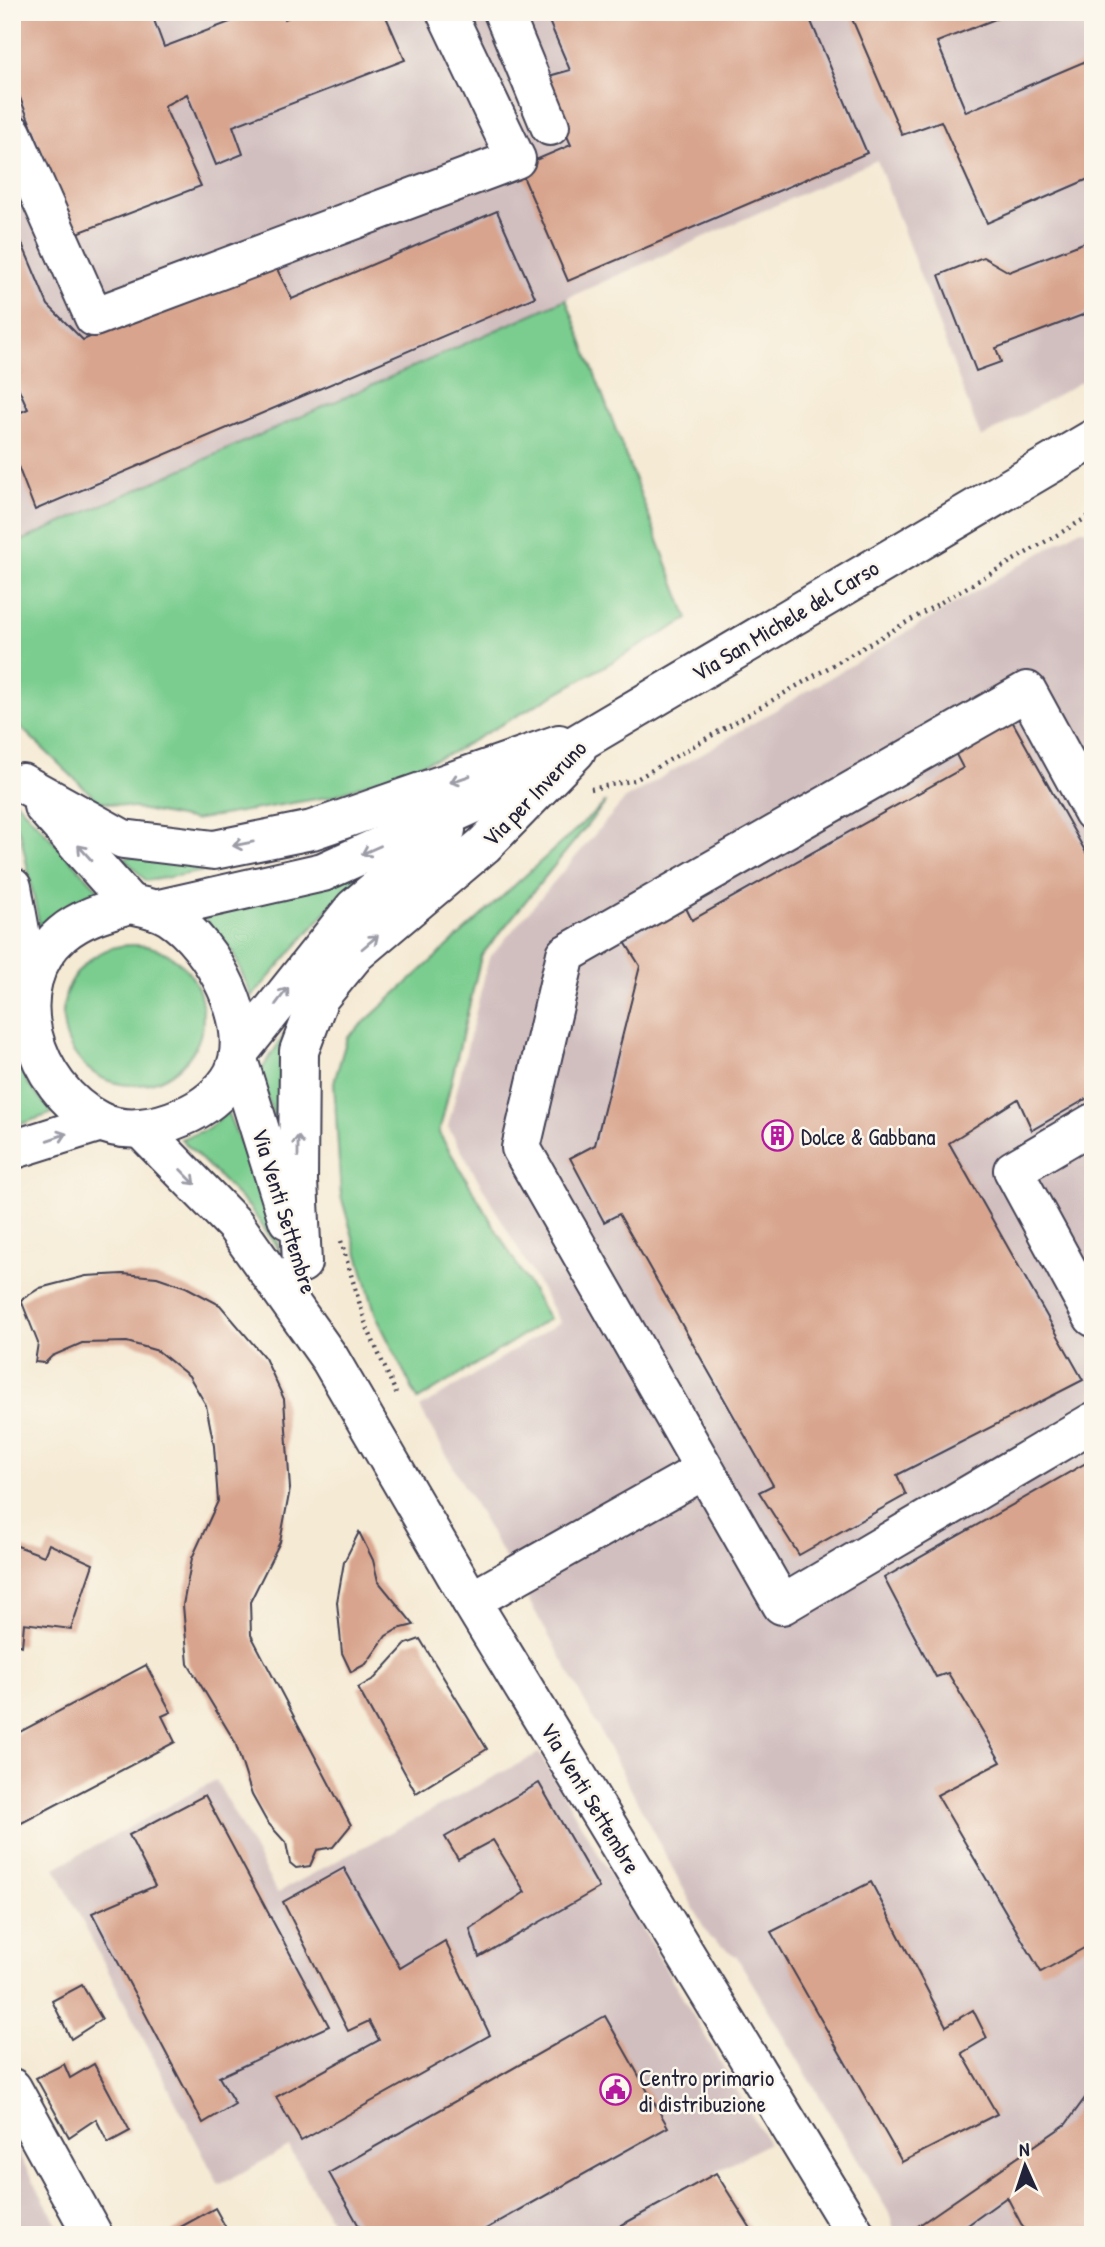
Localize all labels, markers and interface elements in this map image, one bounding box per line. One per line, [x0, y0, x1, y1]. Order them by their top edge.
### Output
street label: Via San Michele del Carso [686, 552, 884, 688]
street label: Via per Inveruno [475, 733, 593, 853]
one-way arrow [450, 773, 472, 786]
one-way arrow [232, 838, 255, 852]
one-way arrow [361, 844, 382, 857]
one-way arrow [76, 845, 93, 862]
one-way arrow [361, 934, 379, 950]
one-way arrow [274, 987, 289, 1005]
building icon: Dolce & Gabbana [761, 1119, 795, 1153]
place label: Dolce & Gabbana [801, 1121, 936, 1152]
street label: Via Venti Settembre [245, 1125, 325, 1297]
one-way arrow [45, 1130, 67, 1142]
one-way arrow [291, 1135, 305, 1158]
one-way arrow [179, 1168, 196, 1185]
street label: Via Venti Settembre [534, 1717, 648, 1879]
place label: Centro primario di distribuzione [639, 2062, 774, 2119]
public building icon: Centro primario di distribuzione [599, 2073, 633, 2107]
north arrow [990, 2132, 1060, 2202]
text: N [1018, 2136, 1030, 2162]

